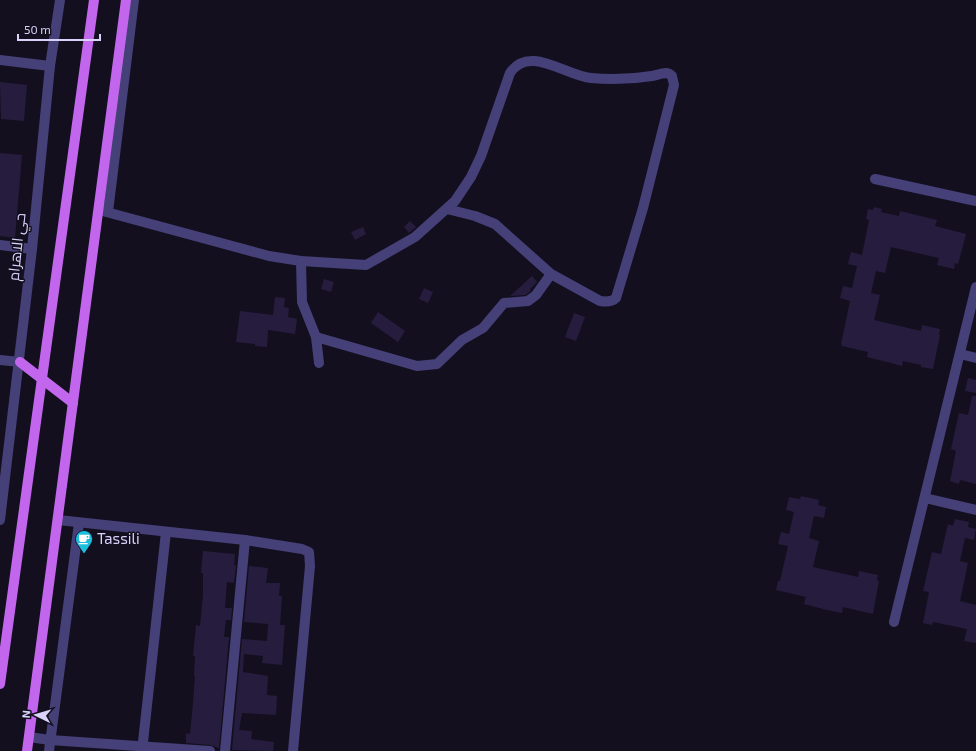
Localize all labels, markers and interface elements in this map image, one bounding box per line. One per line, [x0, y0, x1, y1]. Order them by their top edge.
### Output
scale bar [18, 16, 100, 42]
text: 50 m [24, 22, 51, 36]
street label: حي الاهرام [3, 212, 33, 282]
cafe icon: Tassili [74, 529, 94, 554]
place label: Tassili [97, 529, 140, 547]
north arrow [16, 695, 56, 735]
text: N [19, 710, 32, 719]

